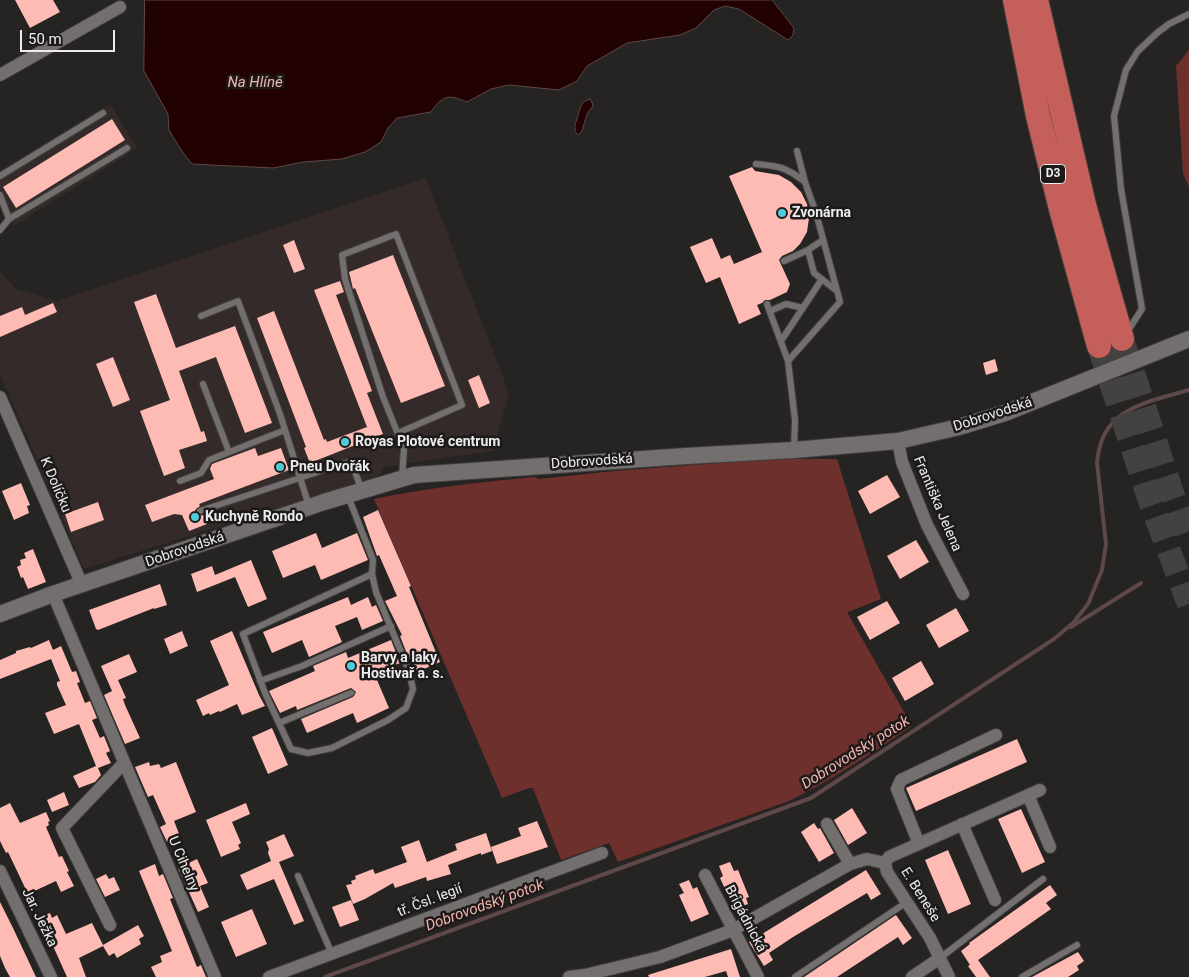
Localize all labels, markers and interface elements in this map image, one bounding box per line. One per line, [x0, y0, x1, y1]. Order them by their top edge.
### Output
scale bar [22, 20, 118, 52]
text: 50 m [28, 30, 62, 48]
water label: Na Hlíně [227, 74, 283, 92]
road number: D3 [1040, 164, 1066, 183]
place label: Zvonárna [792, 205, 851, 221]
marker: Zvonárna [776, 207, 788, 219]
street label: Dobrovodská [951, 394, 1035, 436]
place label: Royas Plotové centrum [355, 434, 500, 450]
marker: Royas Plotové centrum [339, 436, 351, 448]
street label: Dobrovodská [551, 451, 633, 473]
street label: Františka Jelena [909, 454, 965, 554]
street label: K Dolíčku [36, 455, 74, 515]
place label: Pneu Dvořák [290, 459, 370, 475]
marker: Pneu Dvořák [274, 461, 286, 473]
place label: Kuchyně Rondo [205, 509, 303, 525]
marker: Kuchyně Rondo [189, 511, 201, 523]
street label: Dobrovodská [143, 529, 227, 571]
place label: Barvy a laky Hostivař a. s. [361, 650, 444, 682]
marker: Barvy a laky Hostivař a. s. [345, 660, 357, 672]
water label: Dobrovodský potok [798, 712, 914, 794]
street label: U Cihelny [164, 834, 202, 894]
street label: E. Beneše [897, 865, 943, 925]
water label: Dobrovodský potok [423, 876, 547, 936]
street label: tř. Čsl. legií [395, 881, 465, 921]
street label: Brigádnická [720, 883, 770, 955]
street label: Jar. Ježka [18, 886, 60, 950]

